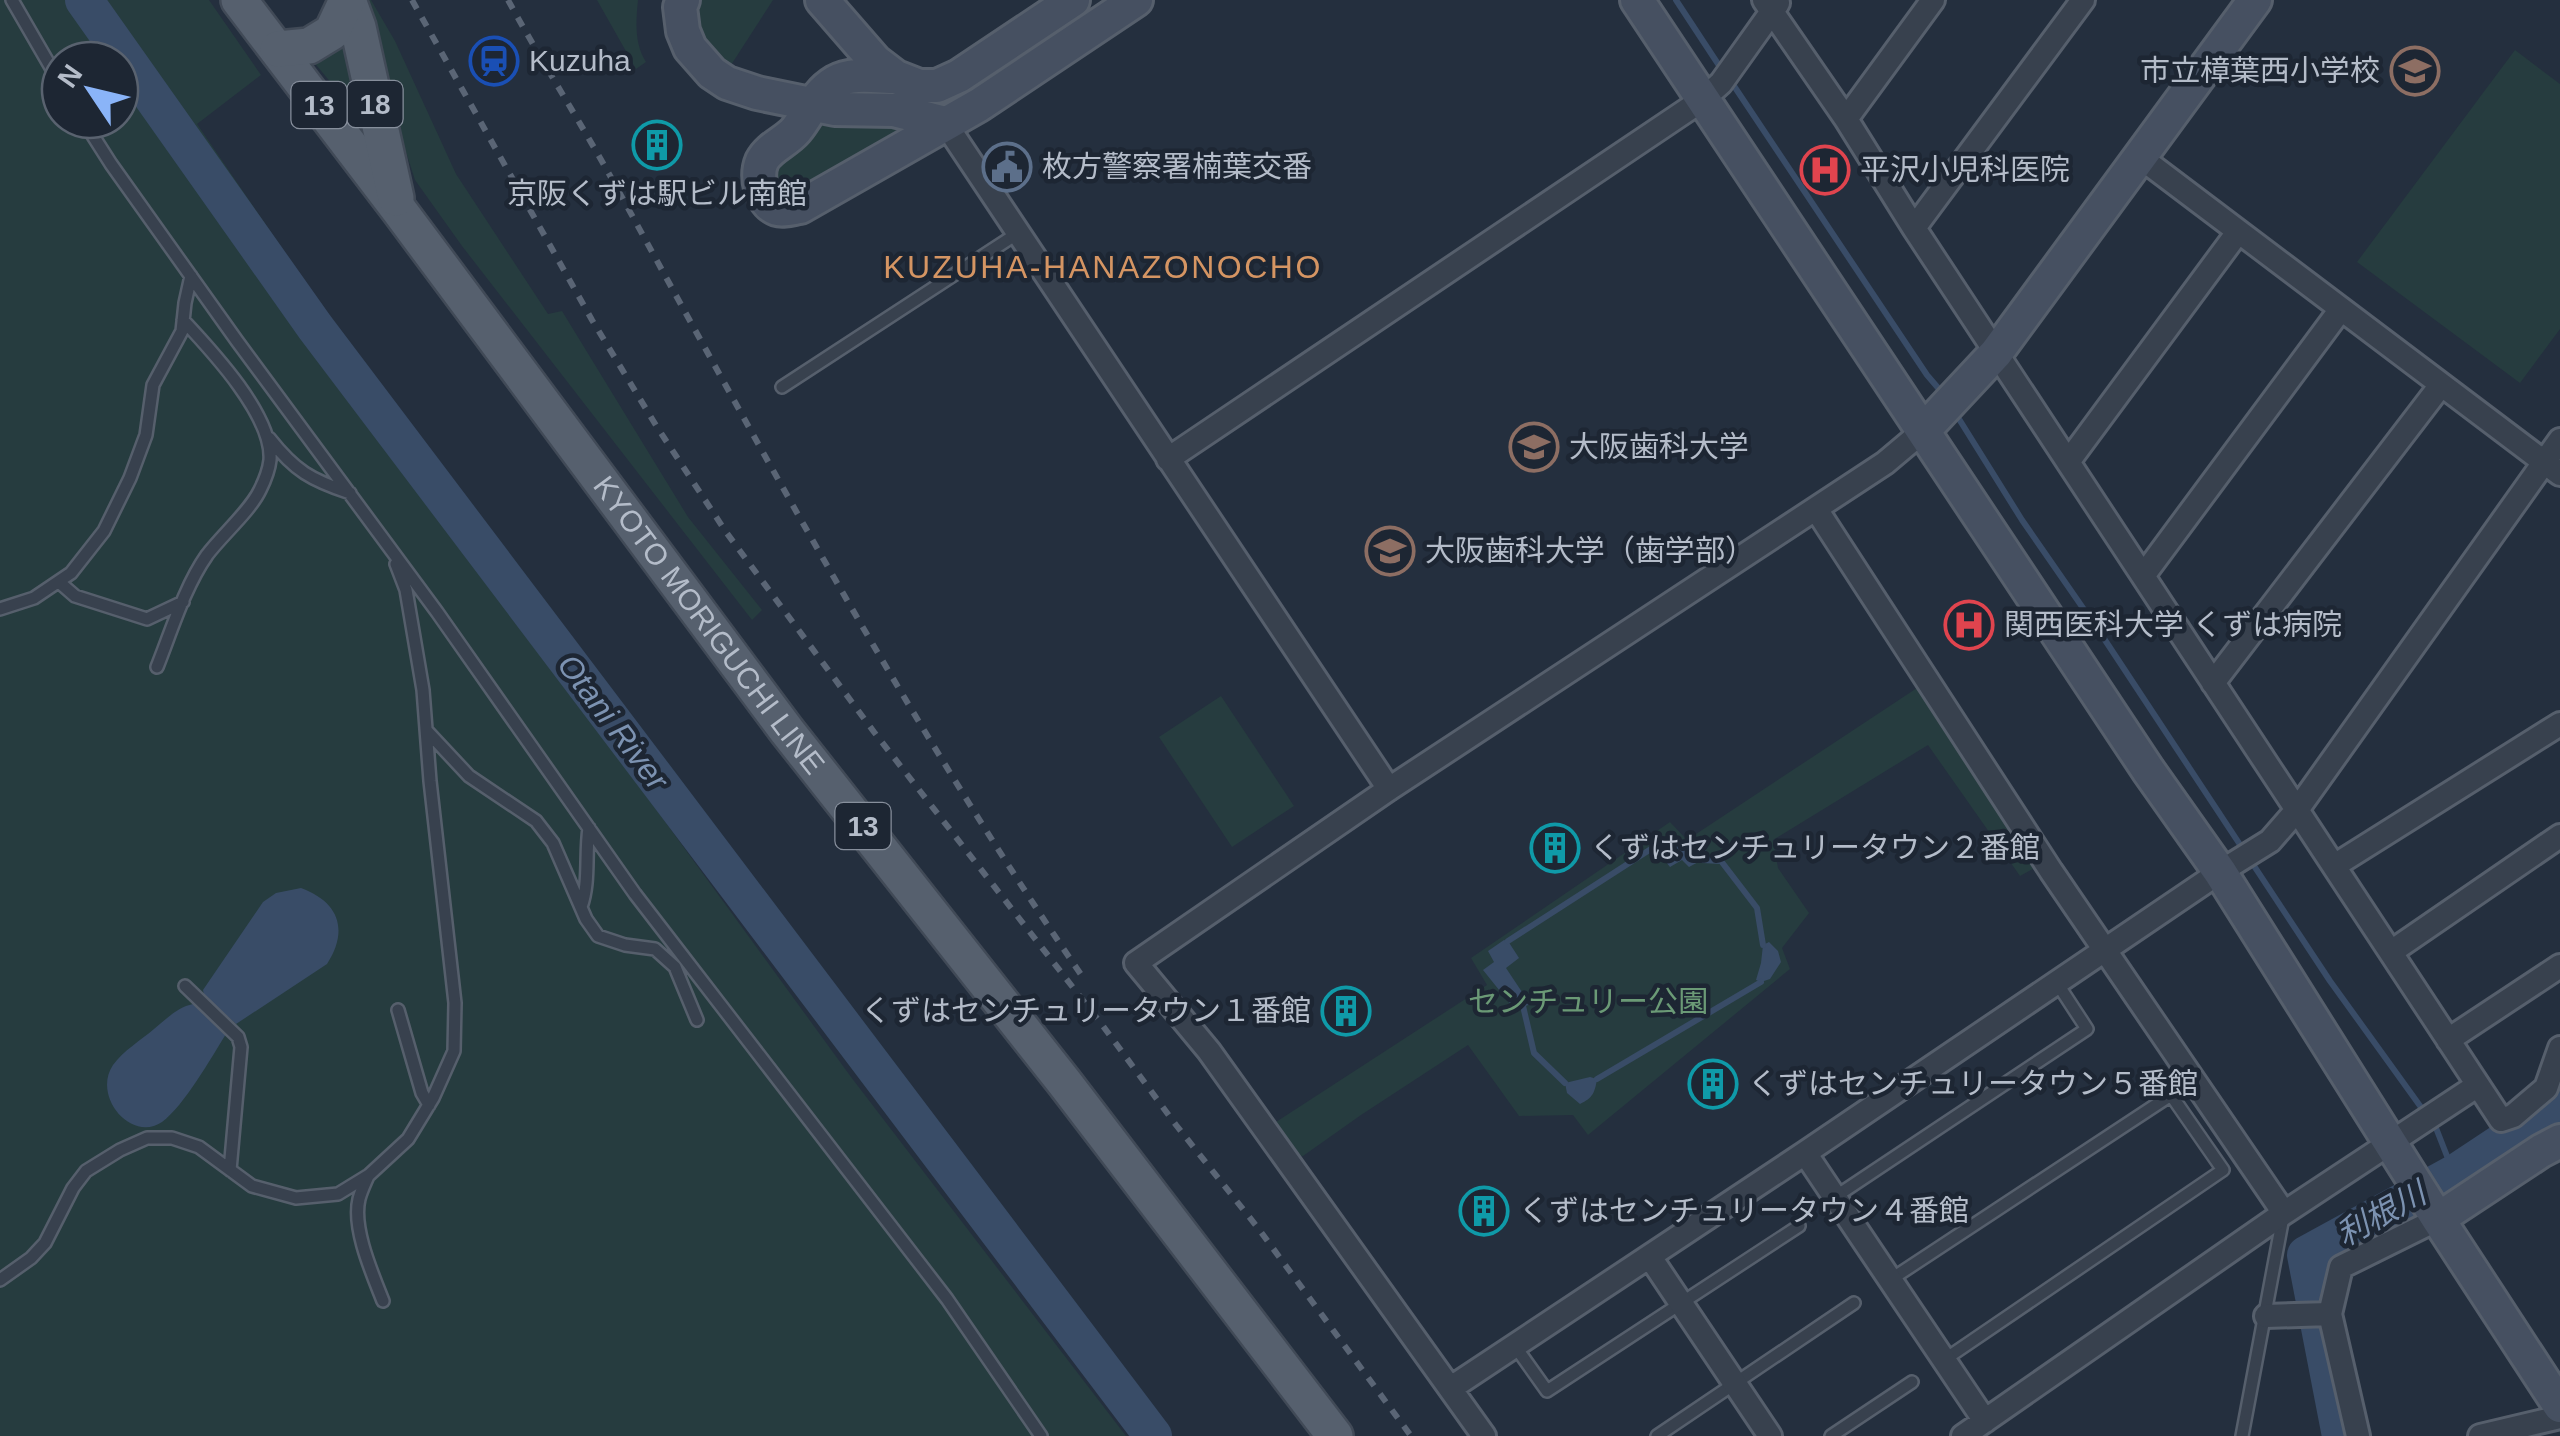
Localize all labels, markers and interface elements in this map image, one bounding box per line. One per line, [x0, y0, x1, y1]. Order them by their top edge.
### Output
station icon: Kuzuha [468, 35, 520, 87]
north arrow [40, 40, 140, 140]
place label: Kuzuha [529, 44, 631, 77]
school or university icon: 市立樟葉西小学校 [2389, 45, 2441, 97]
place label: 市立樟葉西小学校 [2140, 54, 2380, 87]
text: N [51, 59, 88, 93]
road number: 18 [348, 81, 402, 127]
road number: 13 [292, 82, 346, 128]
building icon: 京阪くずは駅ビル南館 [631, 119, 683, 171]
public building icon: 枚方警察署楠葉交番 [981, 141, 1033, 193]
hospital icon: 平沢小児科医院 [1799, 144, 1851, 196]
place label: 枚方警察署楠葉交番 [1042, 150, 1312, 183]
place label: 平沢小児科医院 [1860, 153, 2070, 186]
place label: 京阪くずは駅ビル南館 [507, 177, 807, 210]
district label: KUZUHA-HANAZONOCHO [883, 249, 1323, 285]
school or university icon: 大阪歯科大学 [1508, 421, 1560, 473]
place label: 大阪歯科大学 [1569, 430, 1749, 463]
street label: KYOTO MORIGUCHI LINE [587, 470, 831, 780]
school or university icon: 大阪歯科大学（歯学部） [1364, 525, 1416, 577]
place label: 大阪歯科大学（歯学部） [1425, 534, 1755, 567]
hospital icon: 関西医科大学 くずは病院 [1943, 599, 1995, 651]
place label: 関西医科大学 くずは病院 [2004, 608, 2342, 641]
water label: Otani River [550, 647, 676, 798]
road number: 13 [836, 803, 890, 849]
building icon: くずはセンチュリータウン２番館 [1529, 822, 1581, 874]
place label: くずはセンチュリータウン２番館 [1590, 831, 2040, 864]
building icon: くずはセンチュリータウン１番館 [1320, 985, 1372, 1037]
park label: センチュリー公園 [1468, 985, 1708, 1018]
place label: くずはセンチュリータウン１番館 [861, 994, 1311, 1027]
building icon: くずはセンチュリータウン５番館 [1687, 1058, 1739, 1110]
place label: くずはセンチュリータウン５番館 [1748, 1067, 2198, 1100]
water label: 利根川 [2330, 1174, 2434, 1253]
building icon: くずはセンチュリータウン４番館 [1458, 1185, 1510, 1237]
place label: くずはセンチュリータウン４番館 [1519, 1194, 1969, 1227]

